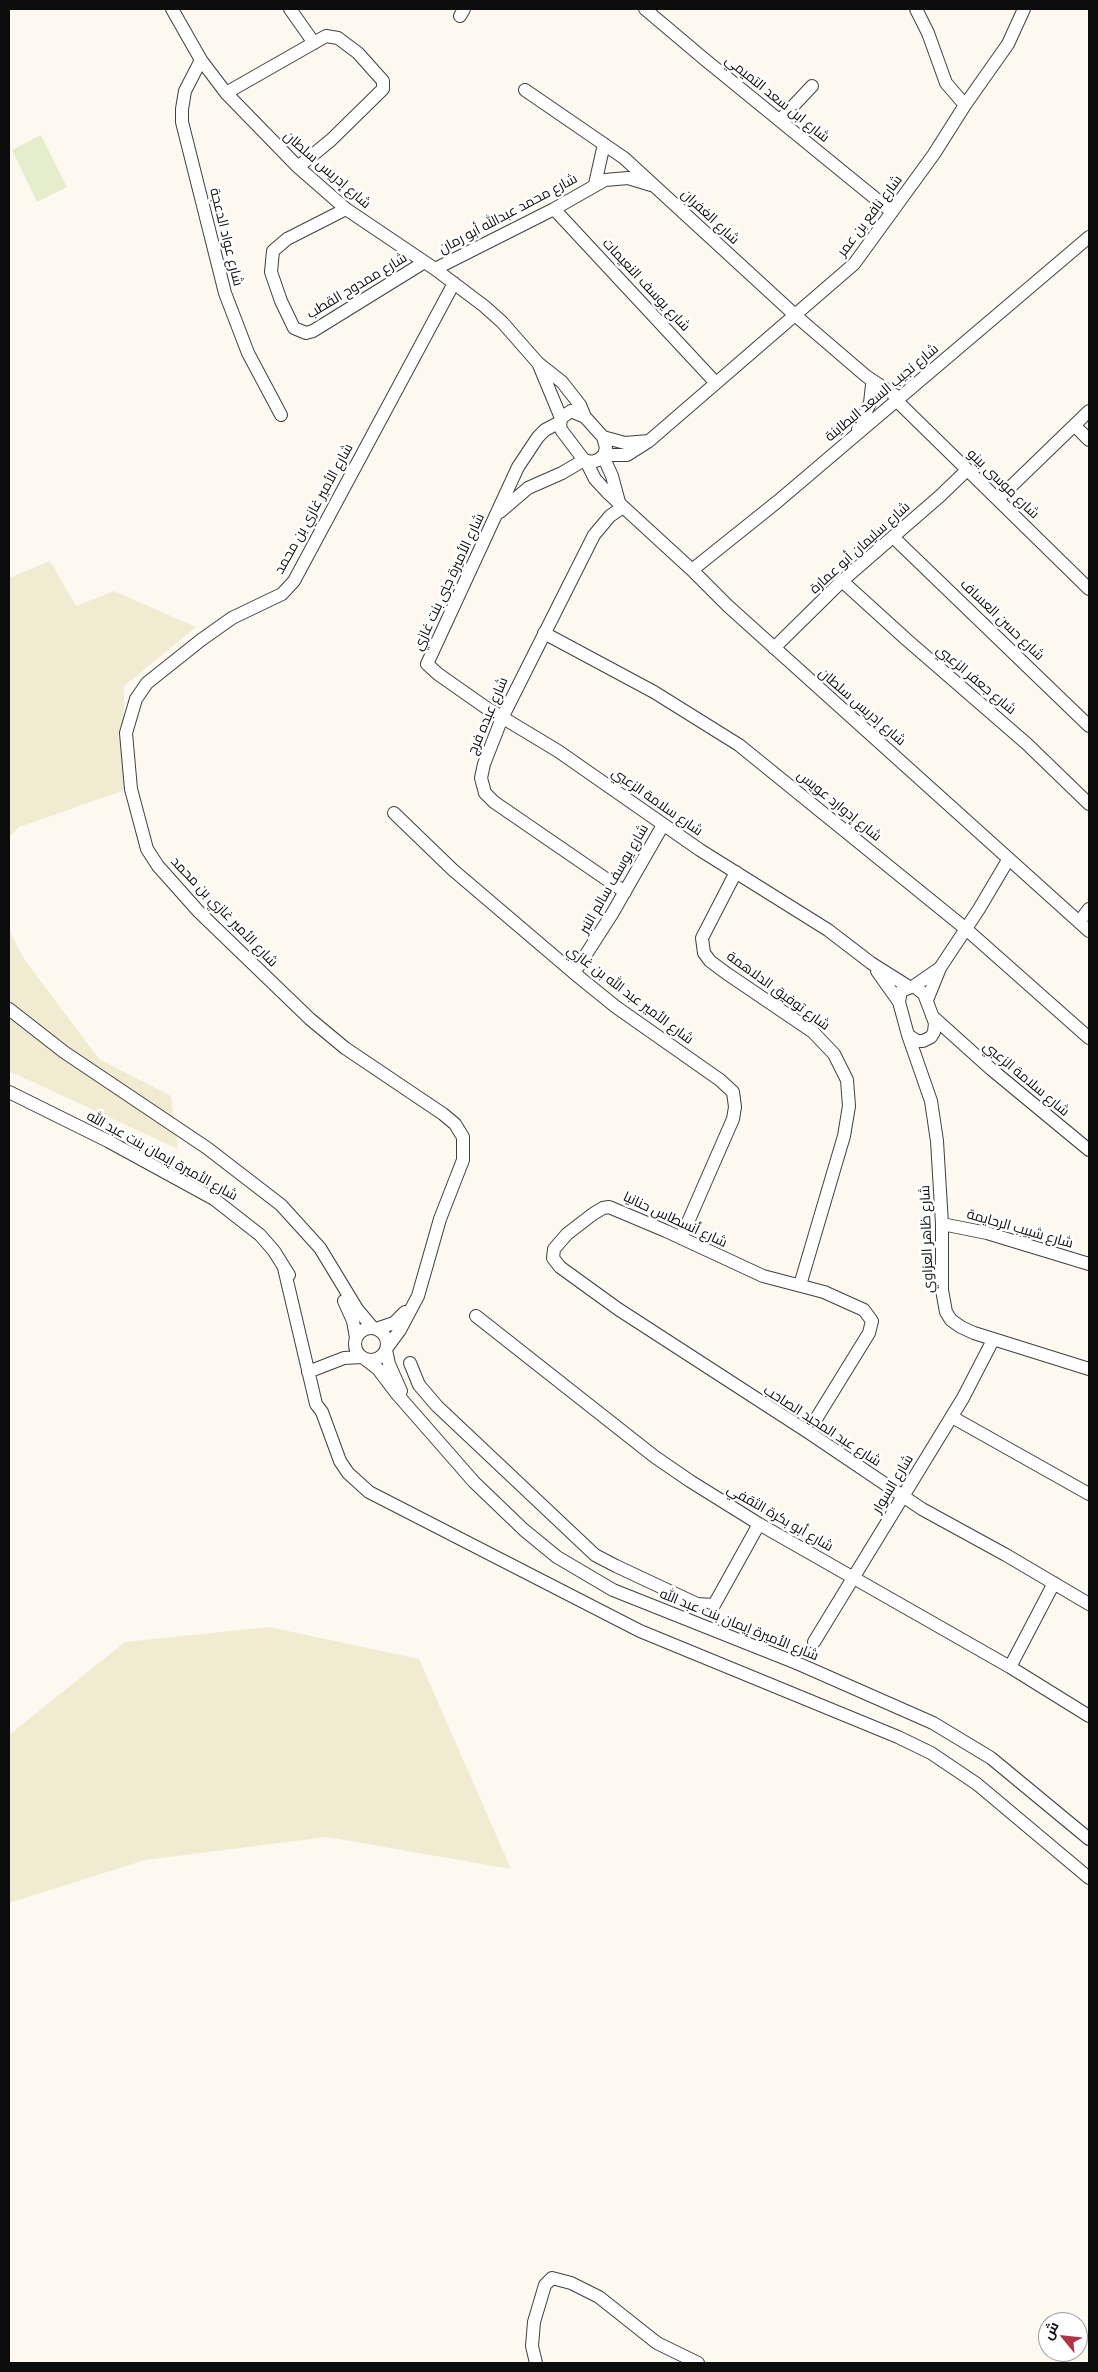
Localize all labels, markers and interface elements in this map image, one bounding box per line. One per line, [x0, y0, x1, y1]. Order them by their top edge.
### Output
street label: شارع ابن سعد التميمي [721, 52, 833, 146]
street label: شارع إدريس سلطان [280, 128, 374, 212]
street label: شارع محمد عبدالله أبو رمان [436, 170, 580, 258]
street label: شارع نافع بن عمر [834, 172, 906, 260]
street label: شارع عواد الدعجة [206, 186, 246, 288]
street label: شارع الغفران [678, 186, 742, 248]
street label: شارع يوسف النعيمات [599, 235, 693, 335]
street label: شارع ممدوح القطب [304, 249, 410, 323]
street label: شارع نجيب السعد البطاينة [822, 341, 942, 445]
street label: شارع الأمير غازي بن محمد [271, 441, 357, 577]
street label: شارع موسى بينو [964, 446, 1042, 522]
street label: شارع سليمان أبو عمارة [806, 499, 914, 597]
street label: شارع الأميرة جنى بنت غازي [410, 511, 488, 653]
street label: شارع حسن العساف [957, 576, 1047, 664]
street label: شارع جعفر الزعبي [933, 642, 1019, 718]
street label: شارع إدريس سلطان [815, 665, 909, 749]
street label: شارع عبده فرج [464, 675, 512, 757]
street label: شارع سلامة الزعبي [608, 764, 706, 840]
street label: شارع إدوارد عويس [793, 767, 885, 845]
street label: شارع يوسف سالم النبر [576, 821, 652, 937]
street label: شارع الأمير غازي بن محمد [167, 853, 281, 971]
street label: شارع الأمير عبد الله بن غازي [563, 942, 697, 1048]
street label: شارع توفيق الدلاهمة [723, 948, 833, 1034]
street label: شارع سلامة الزعبي [979, 1038, 1073, 1120]
street label: شارع الأميرة إيمان بنت عبد الله [84, 1108, 240, 1204]
street label: شارع ظاهر العزاوي [917, 1185, 937, 1293]
street label: شارع أنسطاس حنانيا [620, 1189, 730, 1251]
street label: شارع شبيب الرحايمة [965, 1206, 1075, 1252]
street label: شارع عبد المجيد الصاحب [760, 1382, 884, 1470]
street label: شارع السوار [869, 1452, 917, 1516]
street label: شارع أبو بكرة الثقفي [724, 1481, 836, 1555]
street label: شارع الأميرة إيمان بنت عبد الله [657, 1585, 821, 1665]
north arrow [1038, 2312, 1088, 2362]
text: ش [1038, 2318, 1063, 2343]

